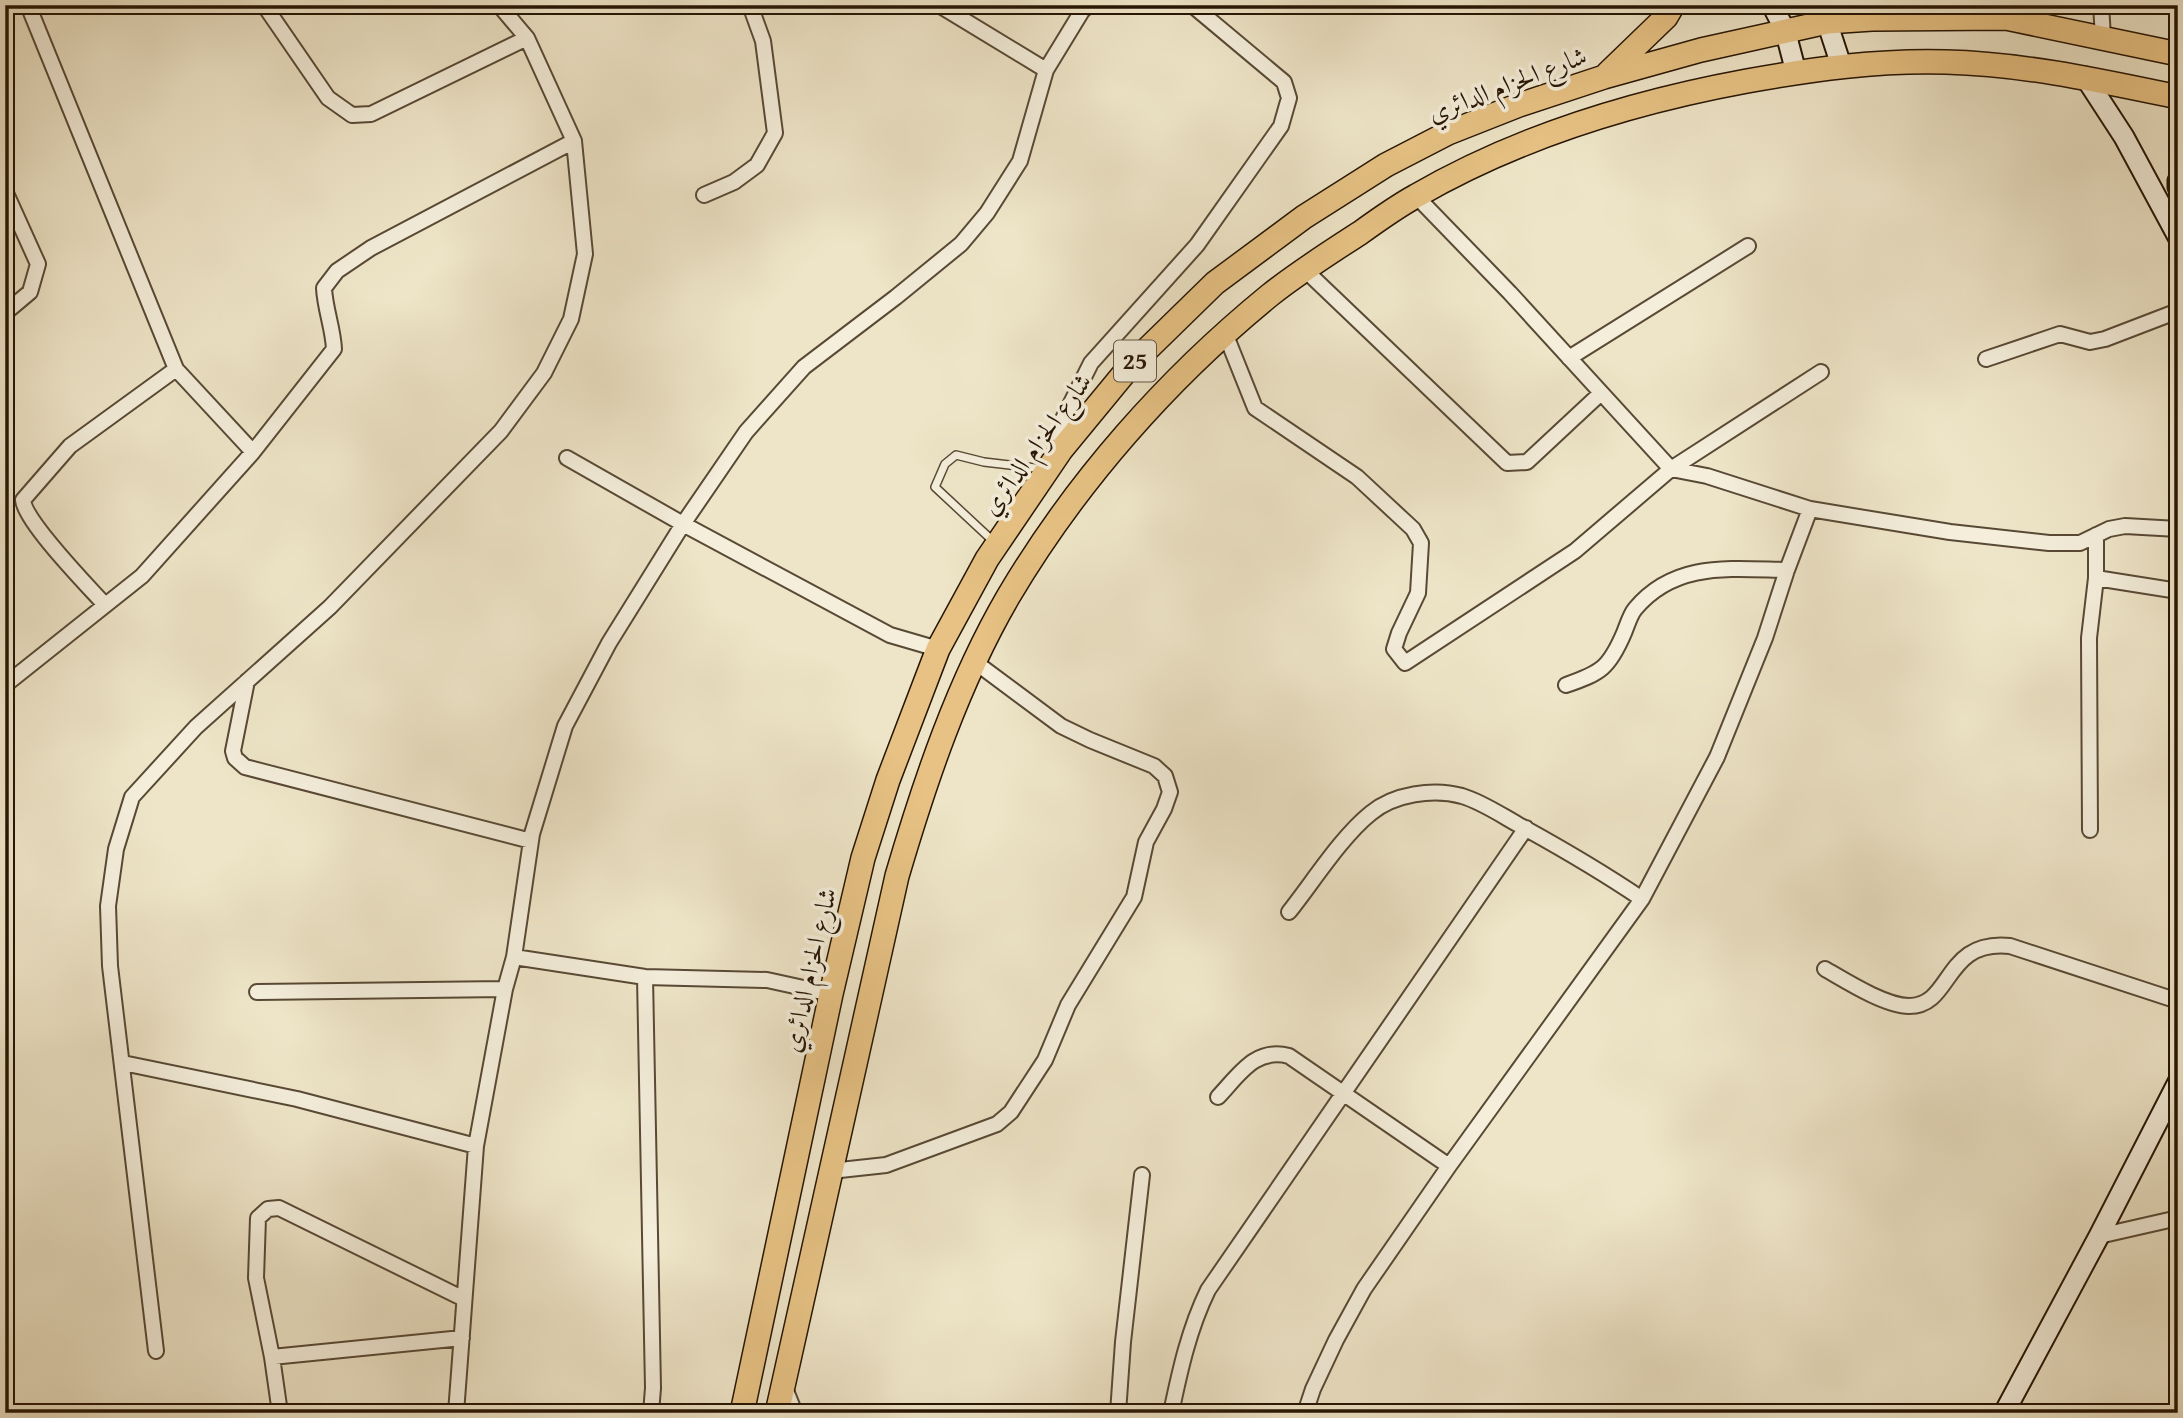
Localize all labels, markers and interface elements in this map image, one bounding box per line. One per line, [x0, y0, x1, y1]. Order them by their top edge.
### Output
street label: شارع الحزام الدائري [1422, 35, 1594, 136]
road number: 25 [1114, 340, 1156, 382]
street label: شارع الحزام الدائري [971, 364, 1104, 525]
street label: شارع الحزام الدائري [771, 884, 850, 1057]

